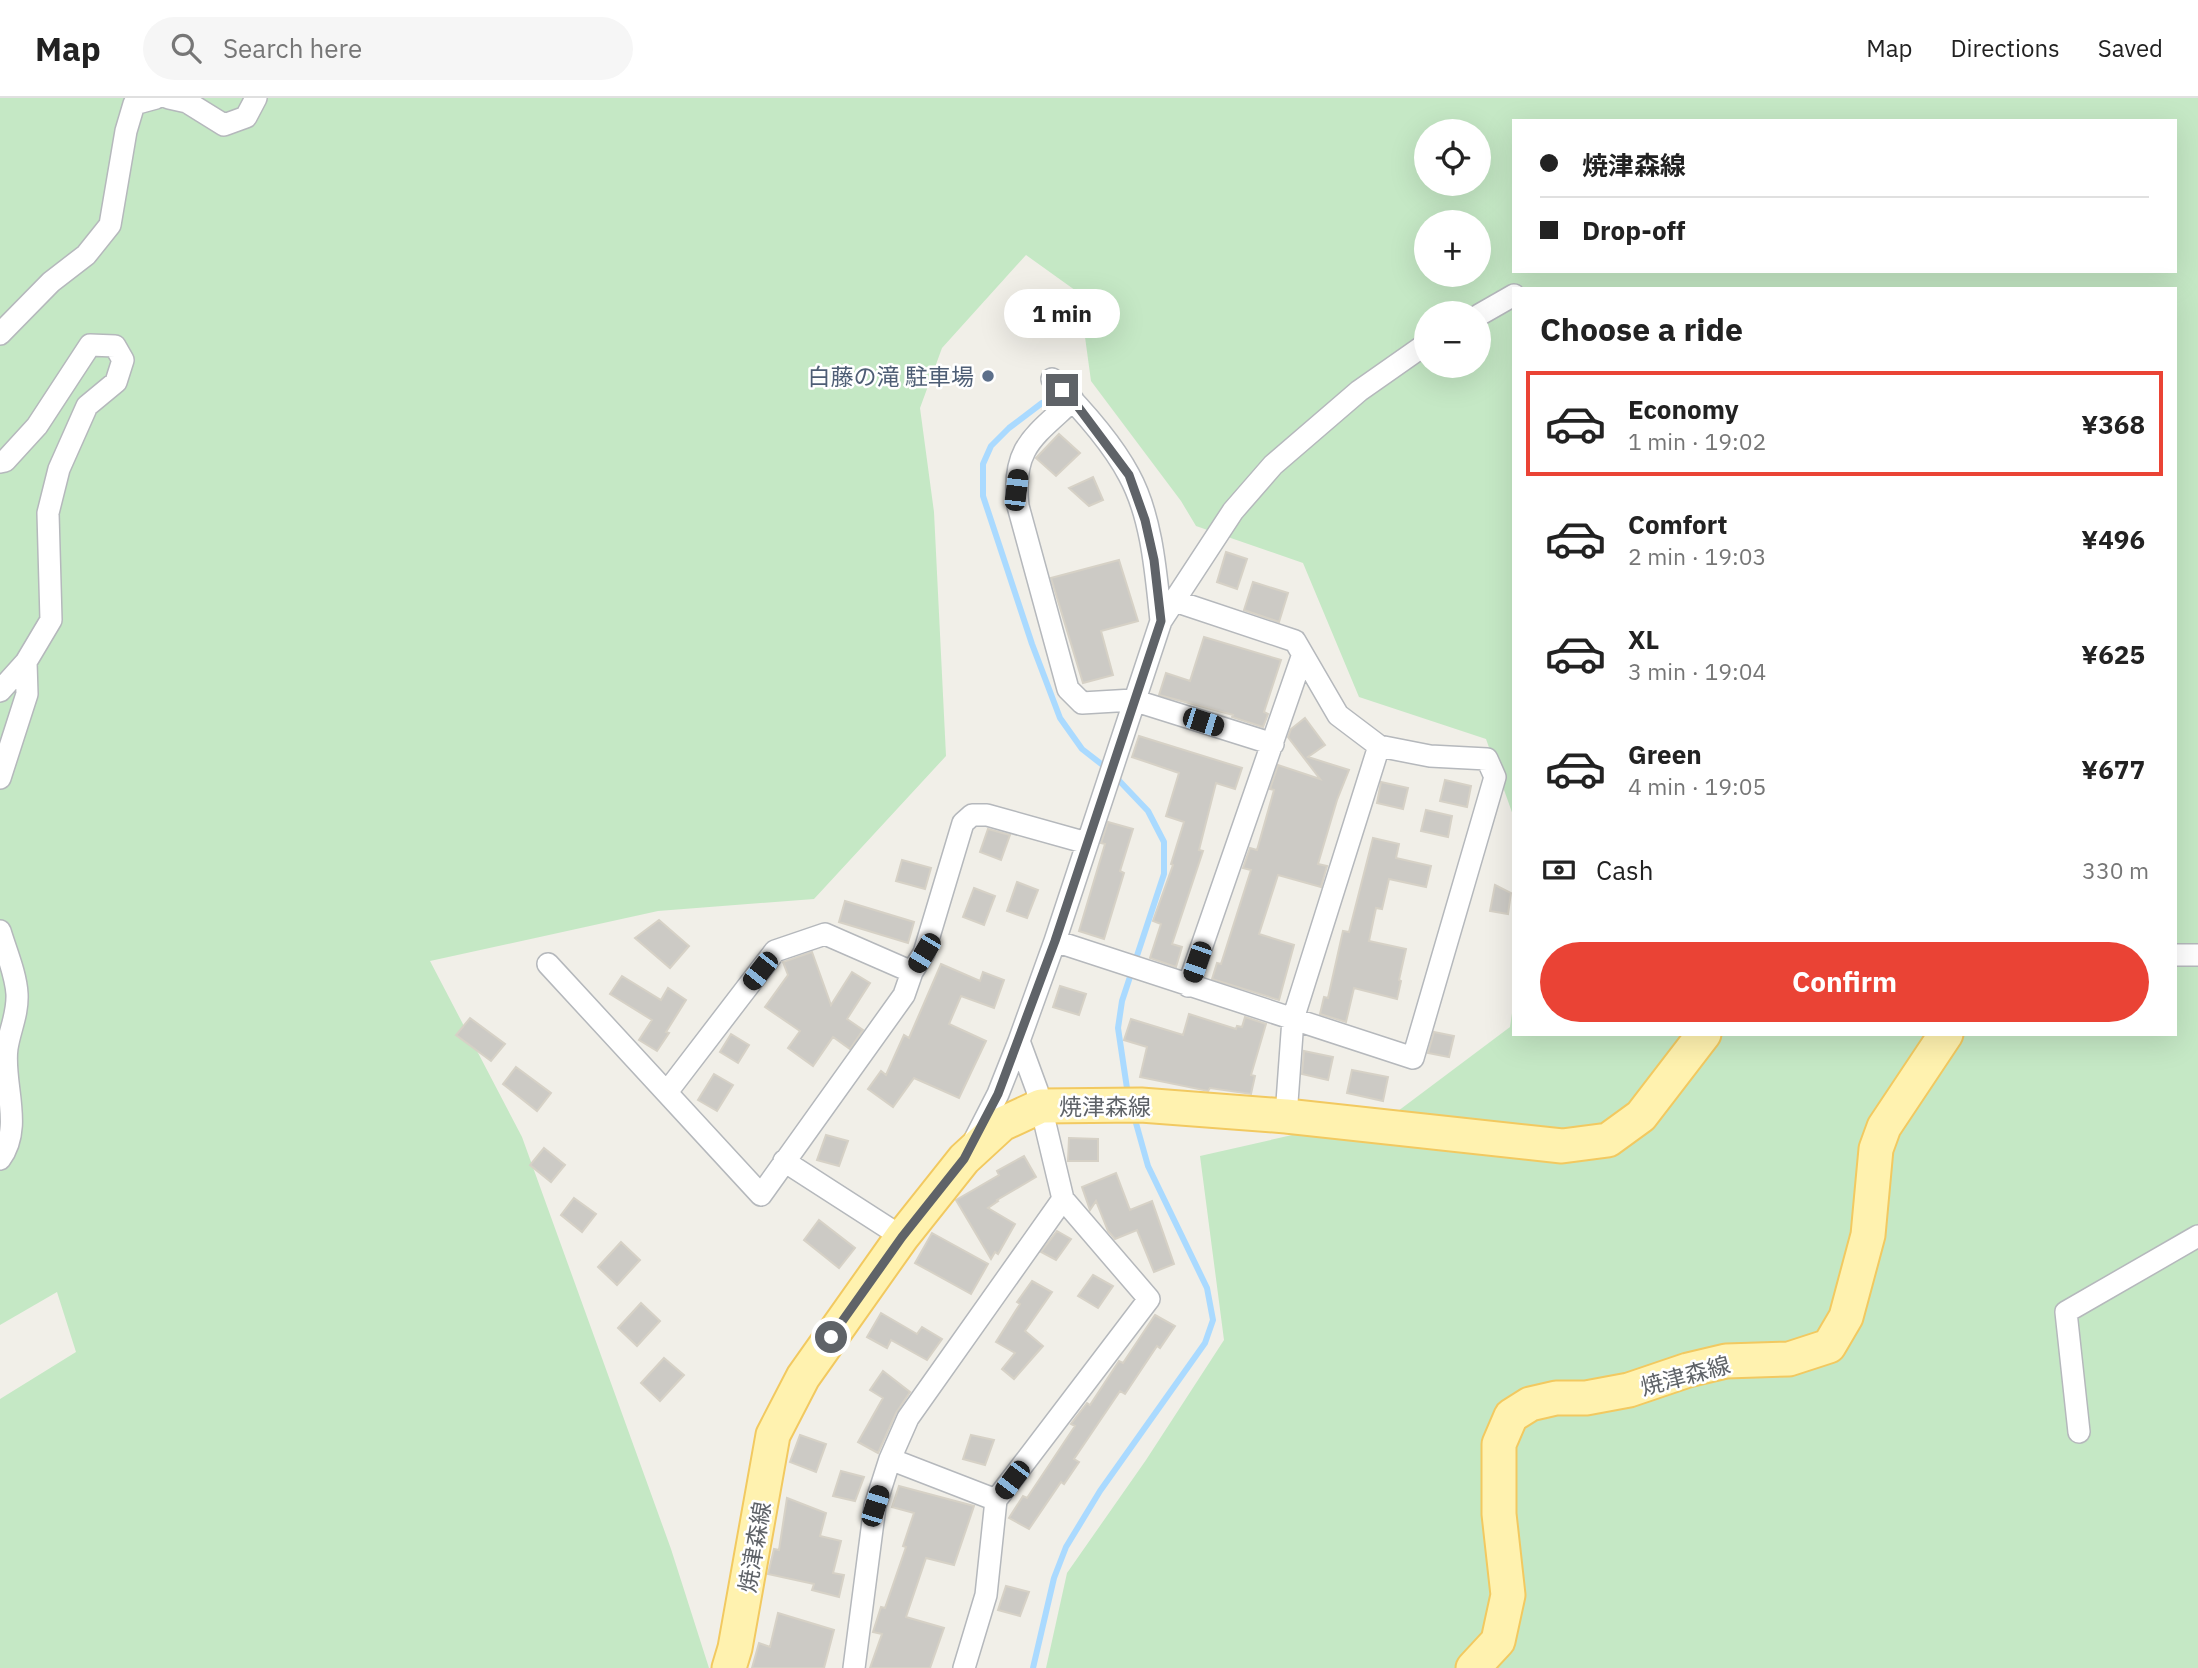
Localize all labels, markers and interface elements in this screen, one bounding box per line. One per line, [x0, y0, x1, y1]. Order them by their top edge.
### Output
search box [143, 17, 633, 80]
text: Map [35, 27, 101, 70]
icon: search [167, 29, 205, 67]
text: Search here [223, 31, 362, 65]
text: Map [1866, 32, 1912, 64]
text: Directions [1950, 32, 2060, 64]
text: Saved [2098, 32, 2163, 64]
map controls [1414, 119, 1491, 378]
button: locate [1414, 119, 1491, 196]
text: 焼津森線 [1582, 148, 1686, 182]
button: + [1414, 210, 1491, 287]
text: Drop-off [1582, 213, 1685, 247]
callout: 1 min [1004, 288, 1120, 338]
text: 1 min [1032, 298, 1092, 328]
button: − [1414, 301, 1491, 378]
text: Choose a ride [1540, 308, 1743, 350]
place label: 白藤の滝 駐車場 [808, 361, 974, 391]
marker: 白藤の滝 駐車場 [980, 368, 996, 384]
route end [1046, 374, 1078, 406]
icon: car [1544, 392, 1607, 455]
text: Economy [1628, 392, 1739, 426]
text: ¥368 [2081, 407, 2145, 441]
text: 1 min · 19:02 [1628, 426, 1766, 456]
car [1004, 468, 1029, 512]
icon: car [1544, 507, 1607, 570]
text: Comfort [1628, 507, 1727, 541]
text: ¥496 [2081, 522, 2145, 556]
text: 2 min · 19:03 [1628, 541, 1766, 571]
icon: car [1544, 622, 1607, 685]
text: XL [1628, 622, 1659, 656]
text: ¥625 [2081, 637, 2145, 671]
text: 3 min · 19:04 [1628, 656, 1766, 686]
car [1180, 706, 1227, 738]
icon: car [1544, 737, 1607, 800]
text: Green [1628, 737, 1702, 771]
text: ¥677 [2081, 752, 2145, 786]
text: 4 min · 19:05 [1628, 771, 1766, 801]
icon: cash [1540, 851, 1578, 889]
text: Cash [1596, 853, 1653, 887]
text: 330 m [2082, 855, 2149, 885]
car [905, 930, 944, 976]
car [1181, 939, 1214, 985]
button: Confirm [1540, 942, 2149, 1022]
car [739, 948, 782, 994]
street label: 焼津森線 [1059, 1091, 1151, 1121]
route start [815, 1321, 847, 1353]
street label: 焼津森線 [1637, 1349, 1733, 1401]
car [991, 1457, 1034, 1503]
car [859, 1483, 892, 1529]
street label: 焼津森線 [731, 1499, 777, 1595]

